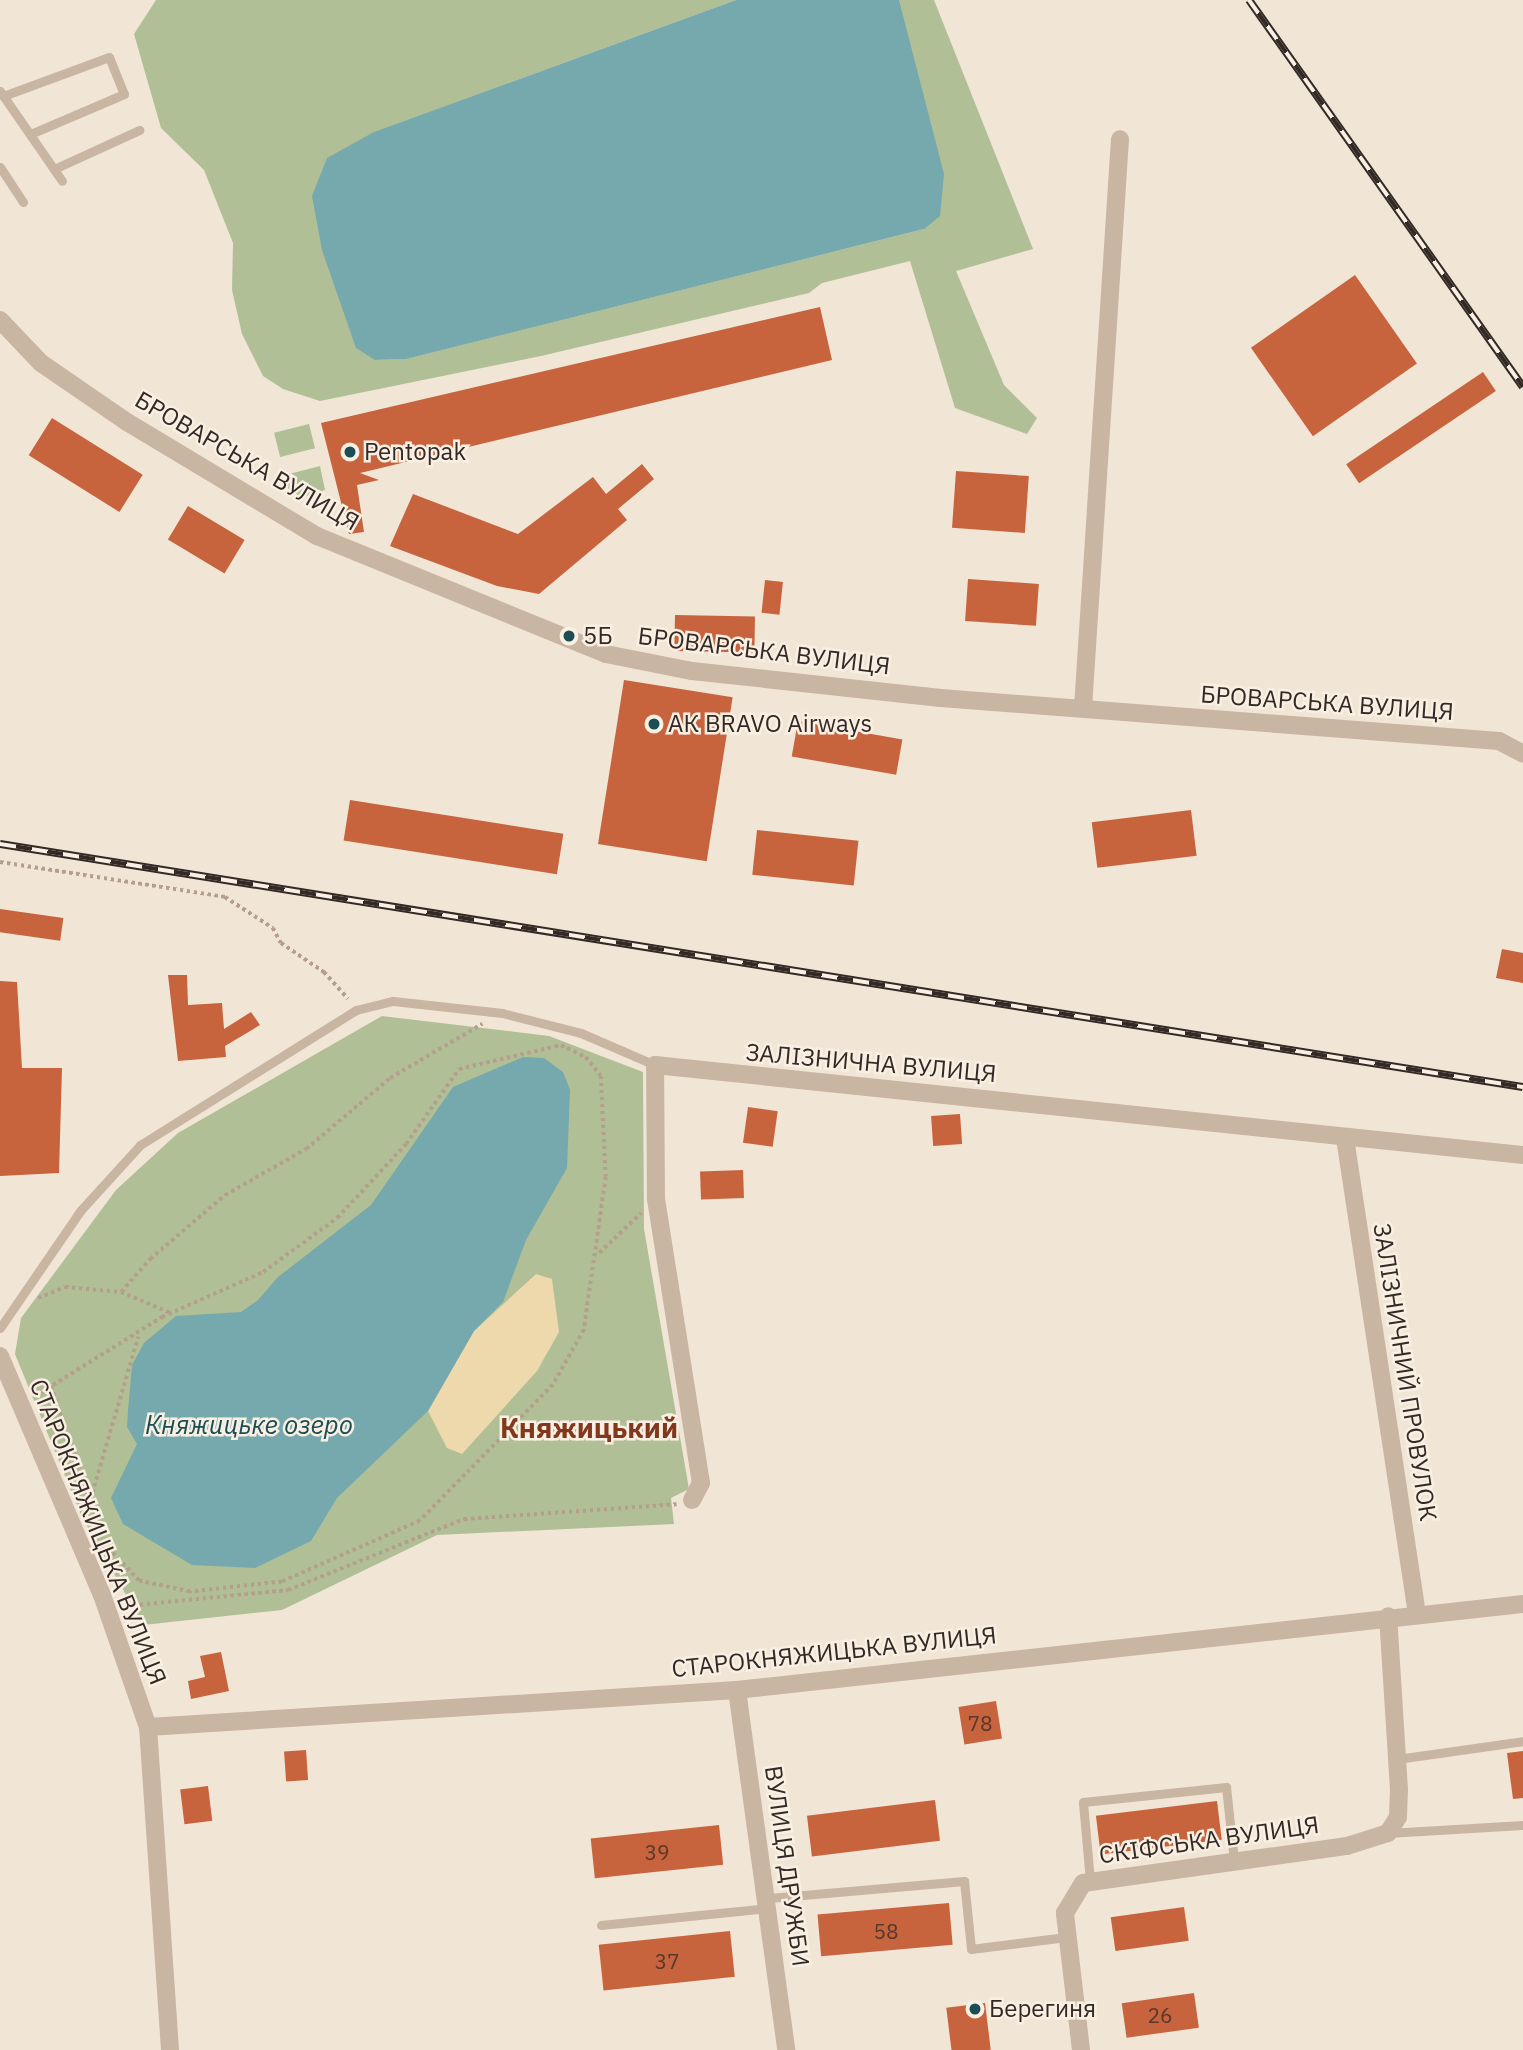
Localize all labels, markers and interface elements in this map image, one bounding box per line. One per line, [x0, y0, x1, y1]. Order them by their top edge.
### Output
street label: БРОВАРСЬКА ВУЛИЦЯ [130, 385, 364, 537]
place label: Pentopak [364, 438, 466, 466]
marker: Pentopak [342, 444, 358, 460]
street label: БРОВАРСЬКА ВУЛИЦЯ [636, 621, 892, 681]
place label: 5Б [583, 622, 613, 650]
marker: 5Б [561, 628, 577, 644]
street label: БРОВАРСЬКА ВУЛИЦЯ [1199, 680, 1455, 726]
place label: АК BRAVO Airways [668, 710, 872, 738]
marker: АК BRAVO Airways [646, 716, 662, 732]
street label: ЗАЛІЗНИЧНА ВУЛИЦЯ [744, 1038, 998, 1088]
street label: ЗАЛІЗНИЧНИЙ ПРОВУЛОК [1367, 1221, 1443, 1523]
street label: СТАРОКНЯЖИЦЬКА ВУЛИЦЯ [23, 1375, 173, 1689]
water label: Княжицьке озеро [145, 1409, 353, 1441]
district label: Княжицький [500, 1411, 678, 1445]
street label: СТАРОКНЯЖИЦЬКА ВУЛИЦЯ [670, 1621, 998, 1683]
house number: 78 [967, 1710, 993, 1736]
street label: ВУЛИЦЯ ДРУЖБИ [759, 1764, 815, 1968]
street label: СКІФСЬКА ВУЛИЦЯ [1097, 1810, 1321, 1870]
house number: 39 [644, 1839, 670, 1865]
house number: 58 [873, 1918, 899, 1944]
house number: 37 [654, 1948, 680, 1974]
place label: Берегиня [989, 1995, 1096, 2023]
marker: Берегиня [967, 2001, 983, 2017]
house number: 26 [1147, 2002, 1173, 2028]

